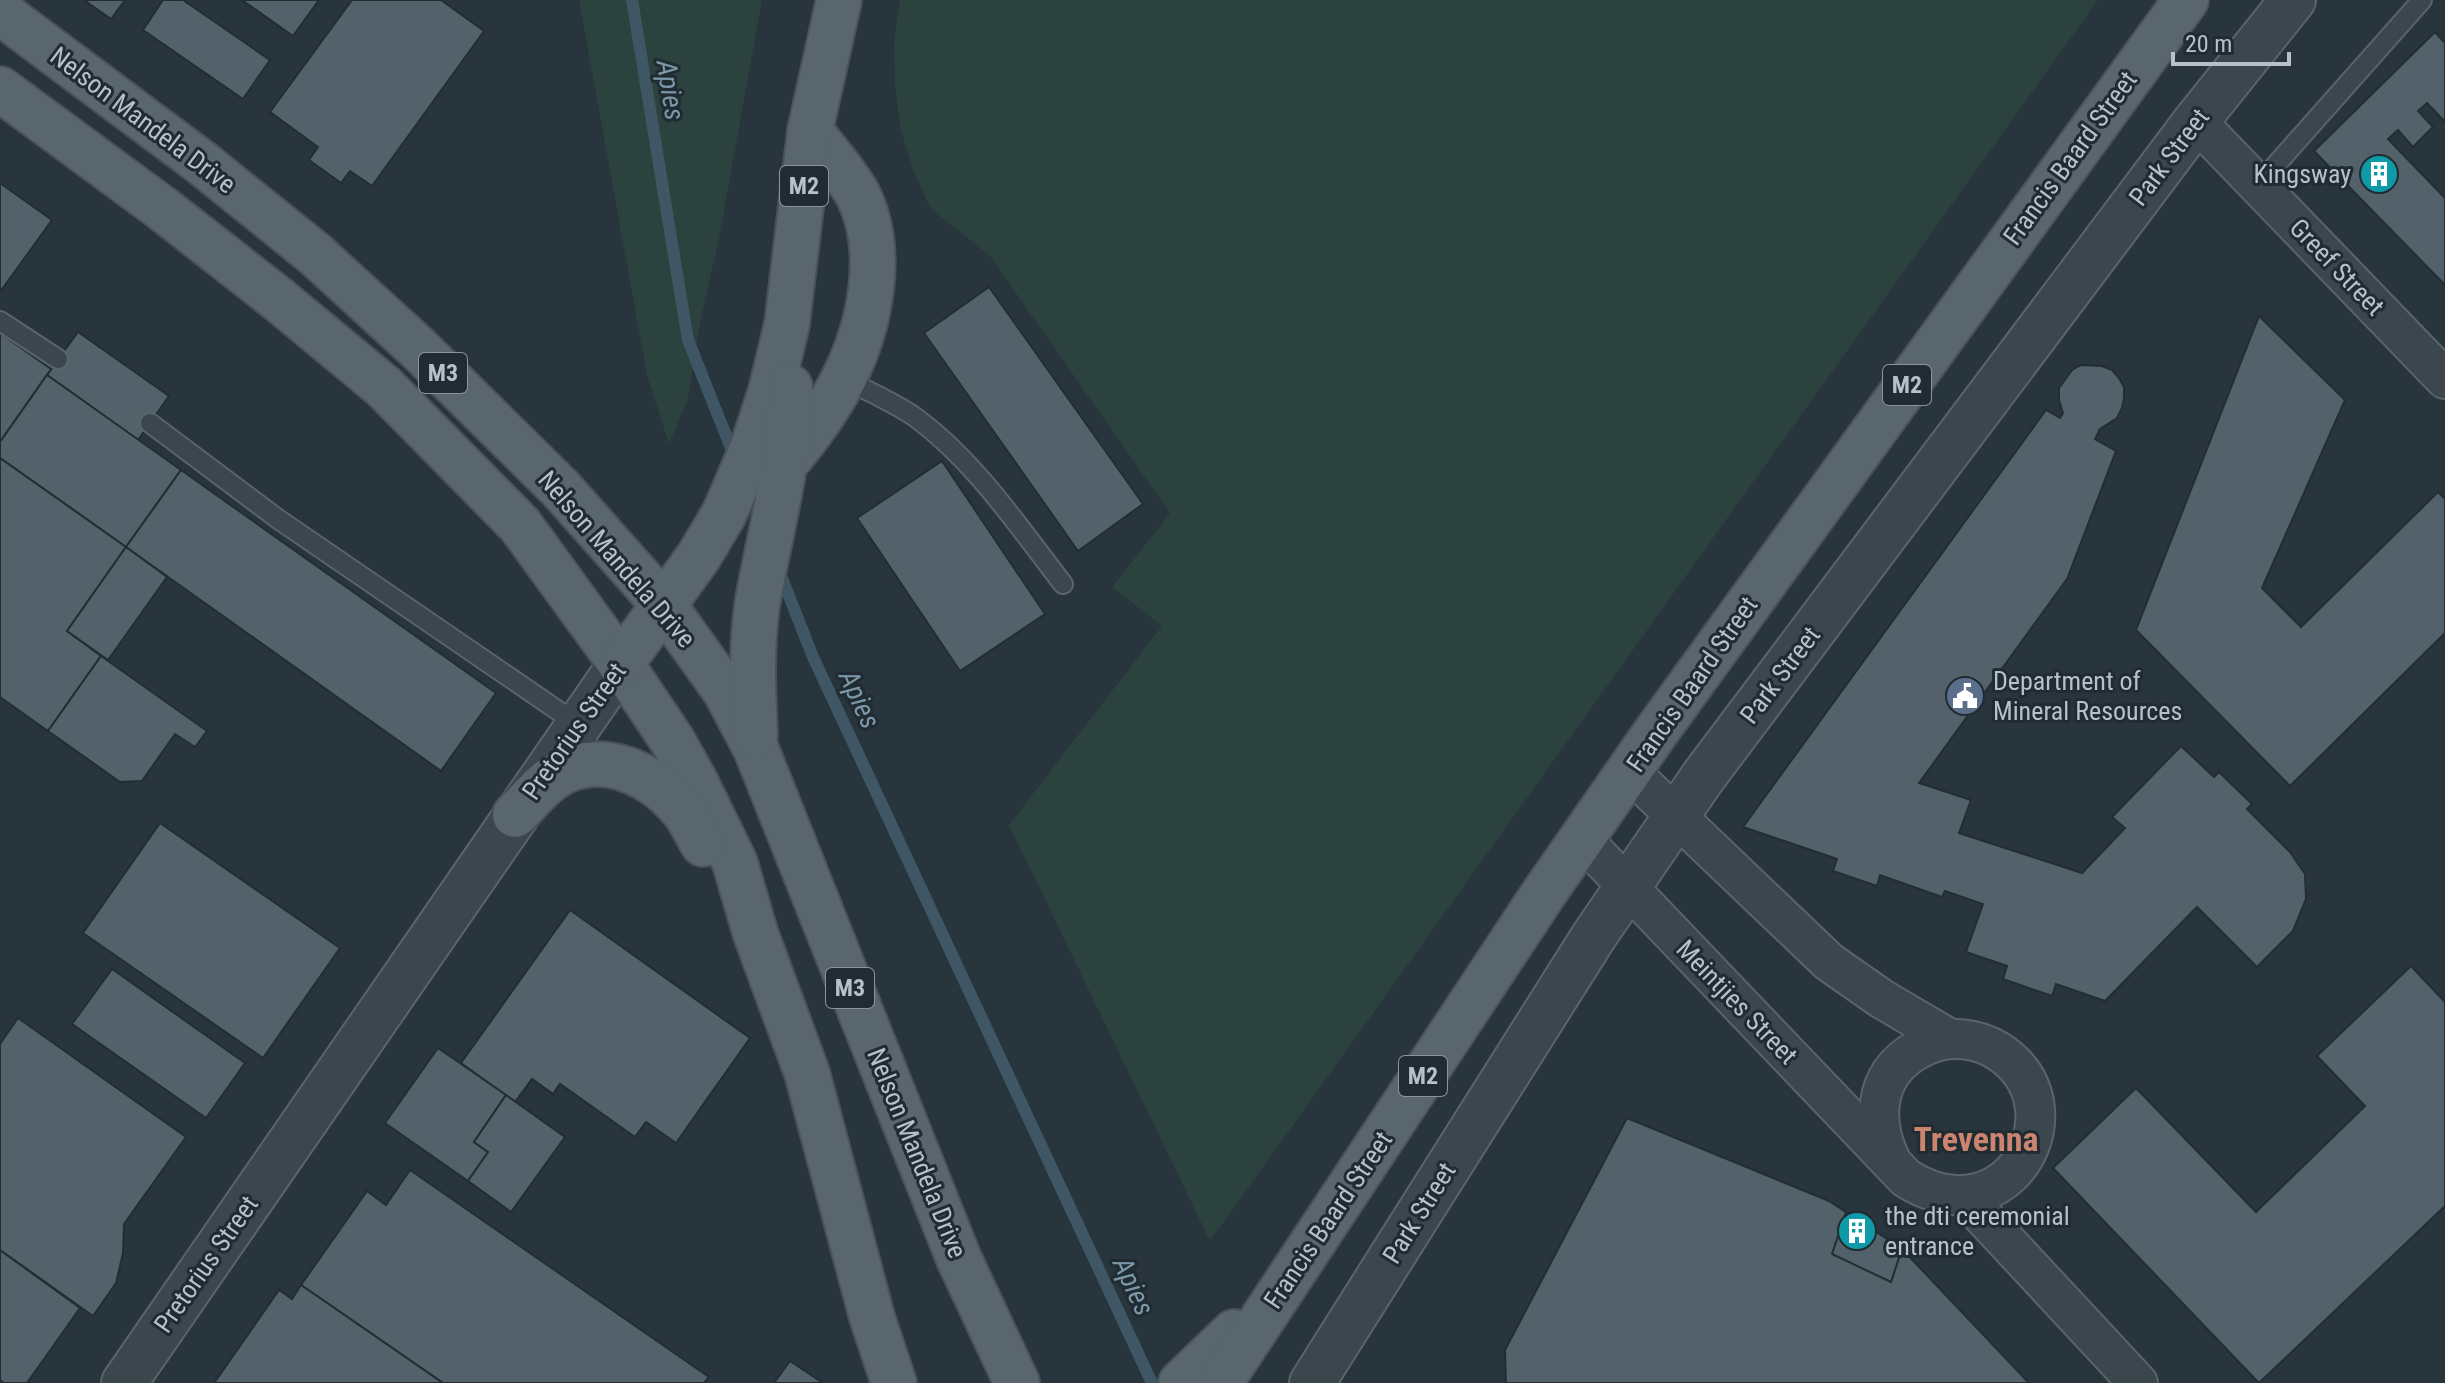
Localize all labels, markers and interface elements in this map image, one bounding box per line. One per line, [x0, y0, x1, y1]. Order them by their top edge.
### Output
scale bar [2173, 16, 2289, 66]
text: 20 m [2185, 30, 2232, 58]
street label: Nelson Mandela Drive [45, 41, 241, 199]
water label: Apies [649, 57, 692, 122]
street label: Francis Baard Street [1997, 65, 2143, 251]
street label: Park Street [2123, 103, 2215, 211]
building icon: Kingsway [2358, 153, 2400, 195]
place label: Kingsway [2254, 159, 2351, 189]
road number: M2 [780, 166, 828, 206]
street label: Greef Street [2284, 213, 2390, 321]
road number: M3 [419, 353, 467, 393]
road number: M2 [1883, 365, 1931, 405]
street label: Nelson Mandela Drive [532, 465, 702, 653]
street label: Francis Baard Street [1620, 591, 1764, 777]
street label: Park Street [1734, 621, 1826, 729]
street label: Pretorius Street [516, 657, 632, 805]
water label: Apies [831, 664, 887, 734]
place label: Department of Mineral Resources [1993, 666, 2182, 726]
public building icon: Department of Mineral Resources [1944, 675, 1986, 717]
street label: Meintjies Street [1670, 934, 1804, 1070]
road number: M3 [826, 968, 874, 1008]
street label: Nelson Mandela Drive [861, 1044, 973, 1262]
road number: M2 [1399, 1056, 1447, 1096]
district label: Trevenna [1913, 1119, 2039, 1159]
street label: Francis Baard Street [1258, 1126, 1398, 1314]
street label: Park Street [1376, 1157, 1462, 1269]
street label: Pretorius Street [148, 1190, 264, 1338]
place label: the dti ceremonial entrance [1885, 1201, 2070, 1261]
building icon: the dti ceremonial entrance [1836, 1210, 1878, 1252]
water label: Apies [1105, 1251, 1161, 1321]

